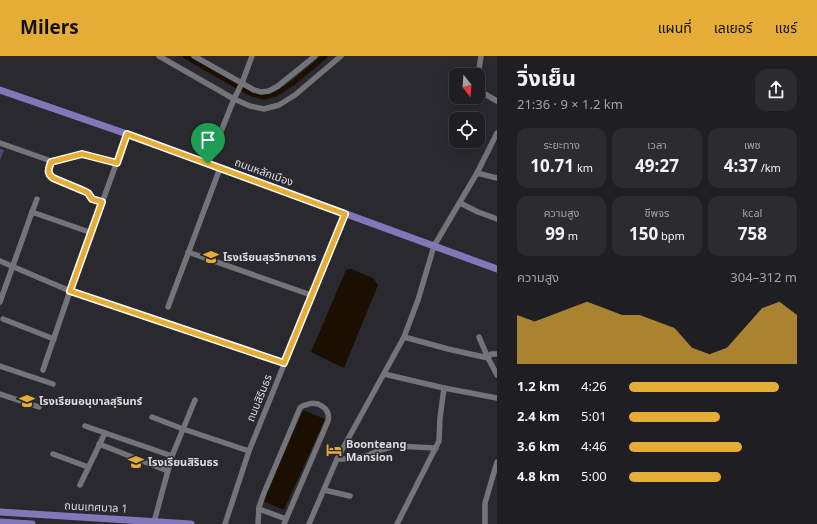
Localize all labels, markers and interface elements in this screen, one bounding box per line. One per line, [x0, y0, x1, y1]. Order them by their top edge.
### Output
text: Milers [20, 14, 79, 43]
text: แผนที่ [658, 18, 692, 39]
text: เลเยอร์ [714, 18, 753, 39]
text: แชร์ [775, 18, 797, 39]
text: วิ่งเย็น [517, 63, 576, 96]
north arrow [449, 68, 485, 104]
map controls [449, 68, 485, 148]
button: share [755, 69, 797, 111]
text: 21:36 · 9 × 1.2 km [517, 95, 623, 115]
button: locate [449, 112, 485, 148]
pin [191, 123, 225, 164]
icon: arrive [197, 129, 219, 151]
text: ระยะทาง [543, 137, 580, 154]
text: เวลา [647, 137, 667, 154]
text: เพซ [744, 137, 761, 154]
street label: ถนนหลักเมือง [232, 154, 296, 191]
text: 10.71 [530, 154, 574, 180]
text: 49:27 [635, 154, 679, 180]
text: 4:37 [724, 154, 758, 180]
text: km [574, 160, 593, 177]
text: /km [758, 160, 781, 177]
text: ความสูง [544, 205, 579, 222]
text: ชีพจร [645, 205, 669, 222]
text: kcal [742, 205, 762, 222]
text: 99 [545, 222, 565, 248]
text: 150 [629, 222, 658, 248]
text: 758 [738, 222, 767, 248]
text: m [565, 228, 578, 245]
text: bpm [658, 228, 685, 245]
school or university icon: โรงเรียนสุรวิทยาคาร [202, 248, 220, 266]
place label: โรงเรียนสุรวิทยาคาร [223, 249, 317, 266]
text: ความสูง [517, 268, 559, 288]
text: 304–312 m [730, 268, 797, 288]
street label: ถนนสิรินธร [242, 372, 277, 424]
text: 1.2 km [517, 377, 560, 397]
text: 4:26 [581, 377, 607, 397]
school or university icon: โรงเรียนอนุบาลสุรินทร์ [18, 392, 36, 410]
place label: โรงเรียนอนุบาลสุรินทร์ [39, 393, 143, 410]
text: 2.4 km [517, 407, 560, 427]
text: 5:01 [581, 407, 607, 427]
place label: Boonteang Mansion [346, 436, 406, 466]
text: 3.6 km [517, 437, 560, 457]
text: 4:46 [581, 437, 607, 457]
hotel icon: Boonteang Mansion [325, 441, 343, 459]
school or university icon: โรงเรียนสิรินธร [127, 453, 145, 471]
place label: โรงเรียนสิรินธร [148, 454, 219, 471]
text: 4.8 km [517, 467, 560, 487]
text: 5:00 [581, 467, 607, 487]
street label: ถนนเทศบาล 1 [64, 497, 128, 518]

